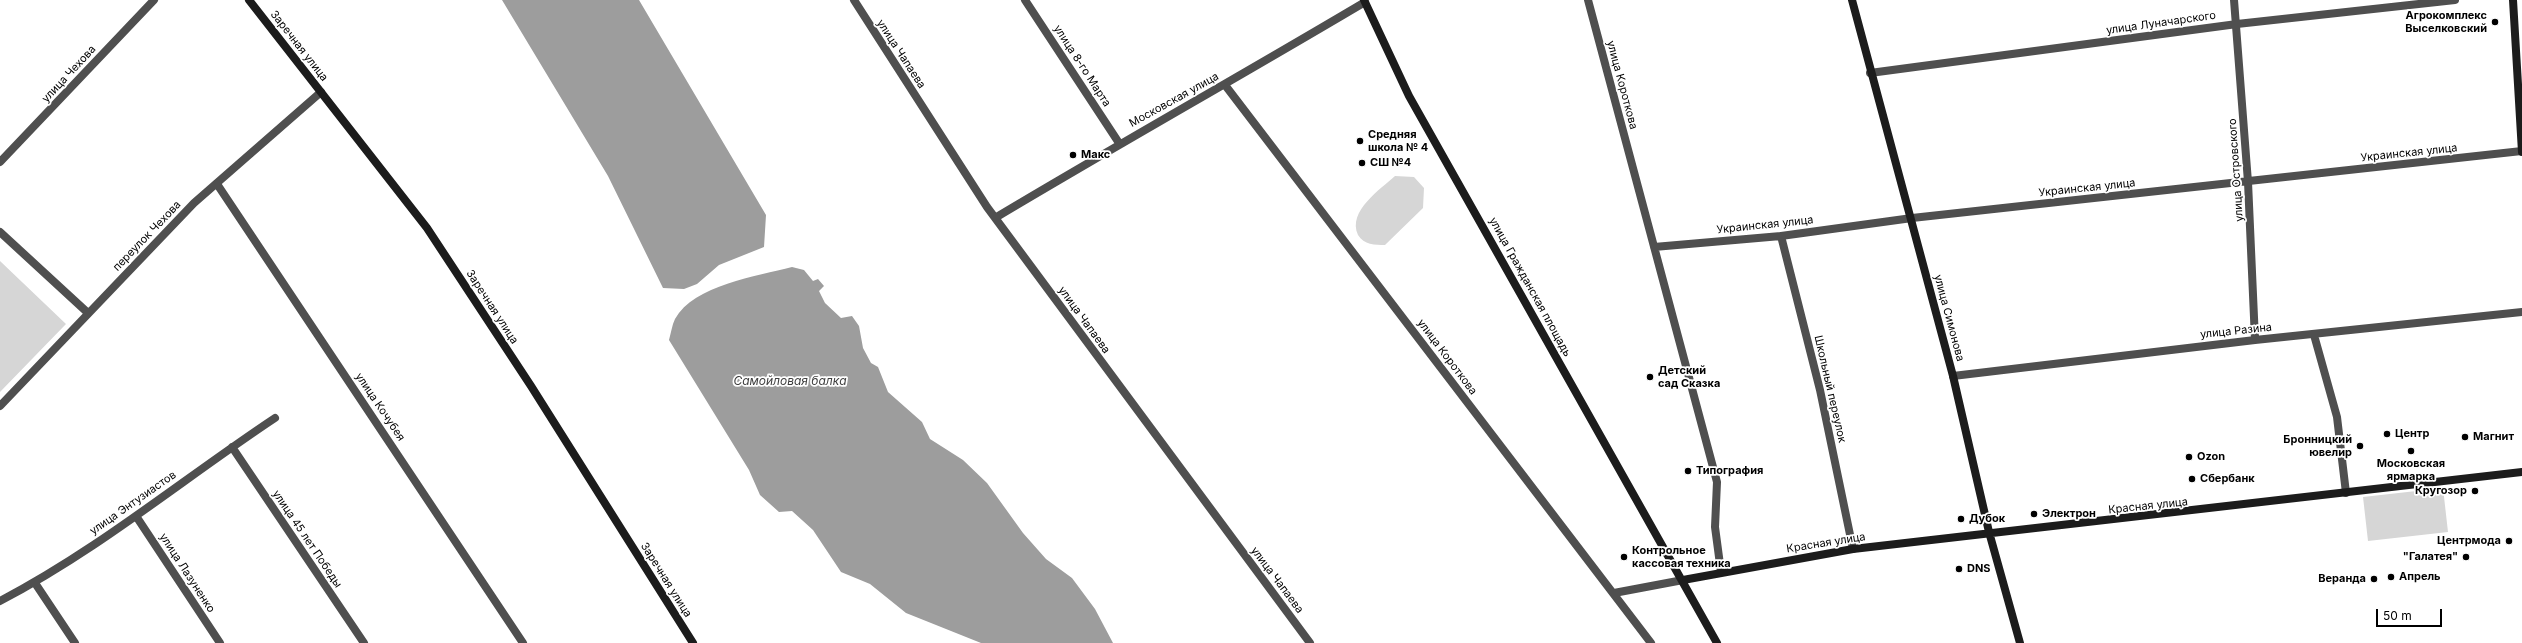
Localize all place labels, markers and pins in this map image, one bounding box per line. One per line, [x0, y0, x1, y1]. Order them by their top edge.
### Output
place label: Агрокомплекс Выселковский [2405, 9, 2487, 35]
marker: Агрокомплекс Выселковский [2490, 17, 2500, 27]
place label: Средняя школа № 4 [1368, 128, 1428, 154]
marker: Средняя школа № 4 [1355, 136, 1365, 146]
place label: Макс [1081, 148, 1110, 162]
marker: Макс [1068, 150, 1078, 160]
place label: СШ №4 [1370, 156, 1411, 170]
marker: СШ №4 [1357, 158, 1367, 168]
place label: Детский сад Сказка [1658, 364, 1720, 390]
marker: Детский сад Сказка [1645, 372, 1655, 382]
place label: Центр [2395, 427, 2429, 441]
marker: Центр [2382, 429, 2392, 439]
place label: Магнит [2473, 430, 2514, 444]
marker: Магнит [2460, 432, 2470, 442]
place label: Бронницкий ювелир [2283, 433, 2352, 459]
marker: Бронницкий ювелир [2355, 441, 2365, 451]
marker: Московская ярмарка [2406, 446, 2416, 456]
place label: Ozon [2197, 450, 2225, 464]
marker: Ozon [2184, 452, 2194, 462]
place label: Московская ярмарка [2377, 457, 2445, 483]
place label: Типография [1696, 464, 1763, 478]
marker: Типография [1683, 466, 1693, 476]
place label: Сбербанк [2200, 472, 2255, 486]
marker: Сбербанк [2187, 474, 2197, 484]
place label: Кругозор [2415, 484, 2467, 498]
marker: Кругозор [2470, 486, 2480, 496]
place label: Электрон [2042, 507, 2096, 521]
marker: Электрон [2029, 509, 2039, 519]
place label: Дубок [1969, 512, 2005, 526]
marker: Дубок [1956, 514, 1966, 524]
place label: Центрмода [2437, 534, 2501, 548]
marker: Центрмода [2504, 536, 2514, 546]
place label: Контрольное кассовая техника [1632, 544, 1731, 570]
place label: "Галатея" [2403, 550, 2458, 564]
marker: Контрольное кассовая техника [1619, 552, 1629, 562]
marker: "Галатея" [2461, 552, 2471, 562]
place label: DNS [1967, 562, 1991, 576]
marker: DNS [1954, 564, 1964, 574]
place label: Апрель [2399, 570, 2441, 584]
place label: Веранда [2318, 572, 2366, 586]
marker: Апрель [2386, 572, 2396, 582]
marker: Веранда [2369, 574, 2379, 584]

